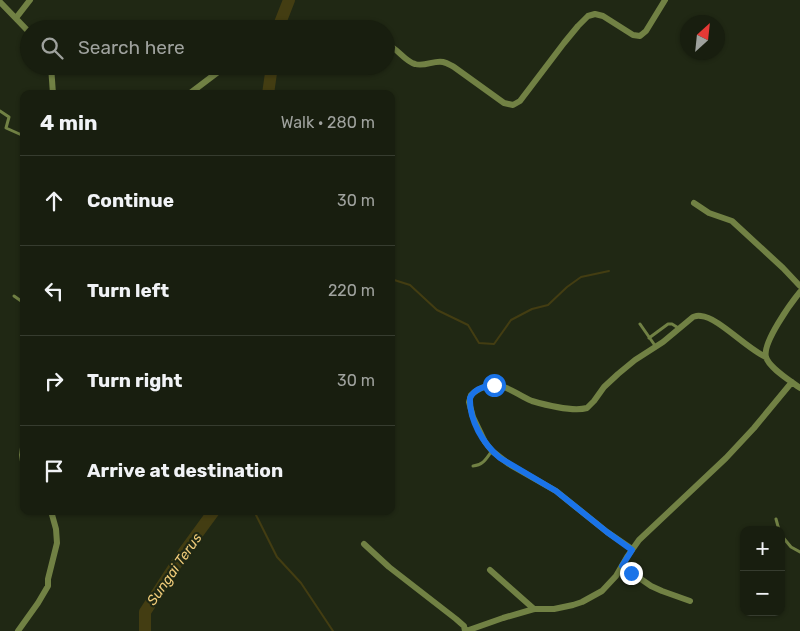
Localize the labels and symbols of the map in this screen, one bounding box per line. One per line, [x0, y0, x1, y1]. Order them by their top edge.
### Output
north arrow [680, 15, 725, 60]
route start [483, 374, 506, 397]
water label: Sungai Terus [143, 530, 206, 609]
route end [620, 562, 643, 585]

